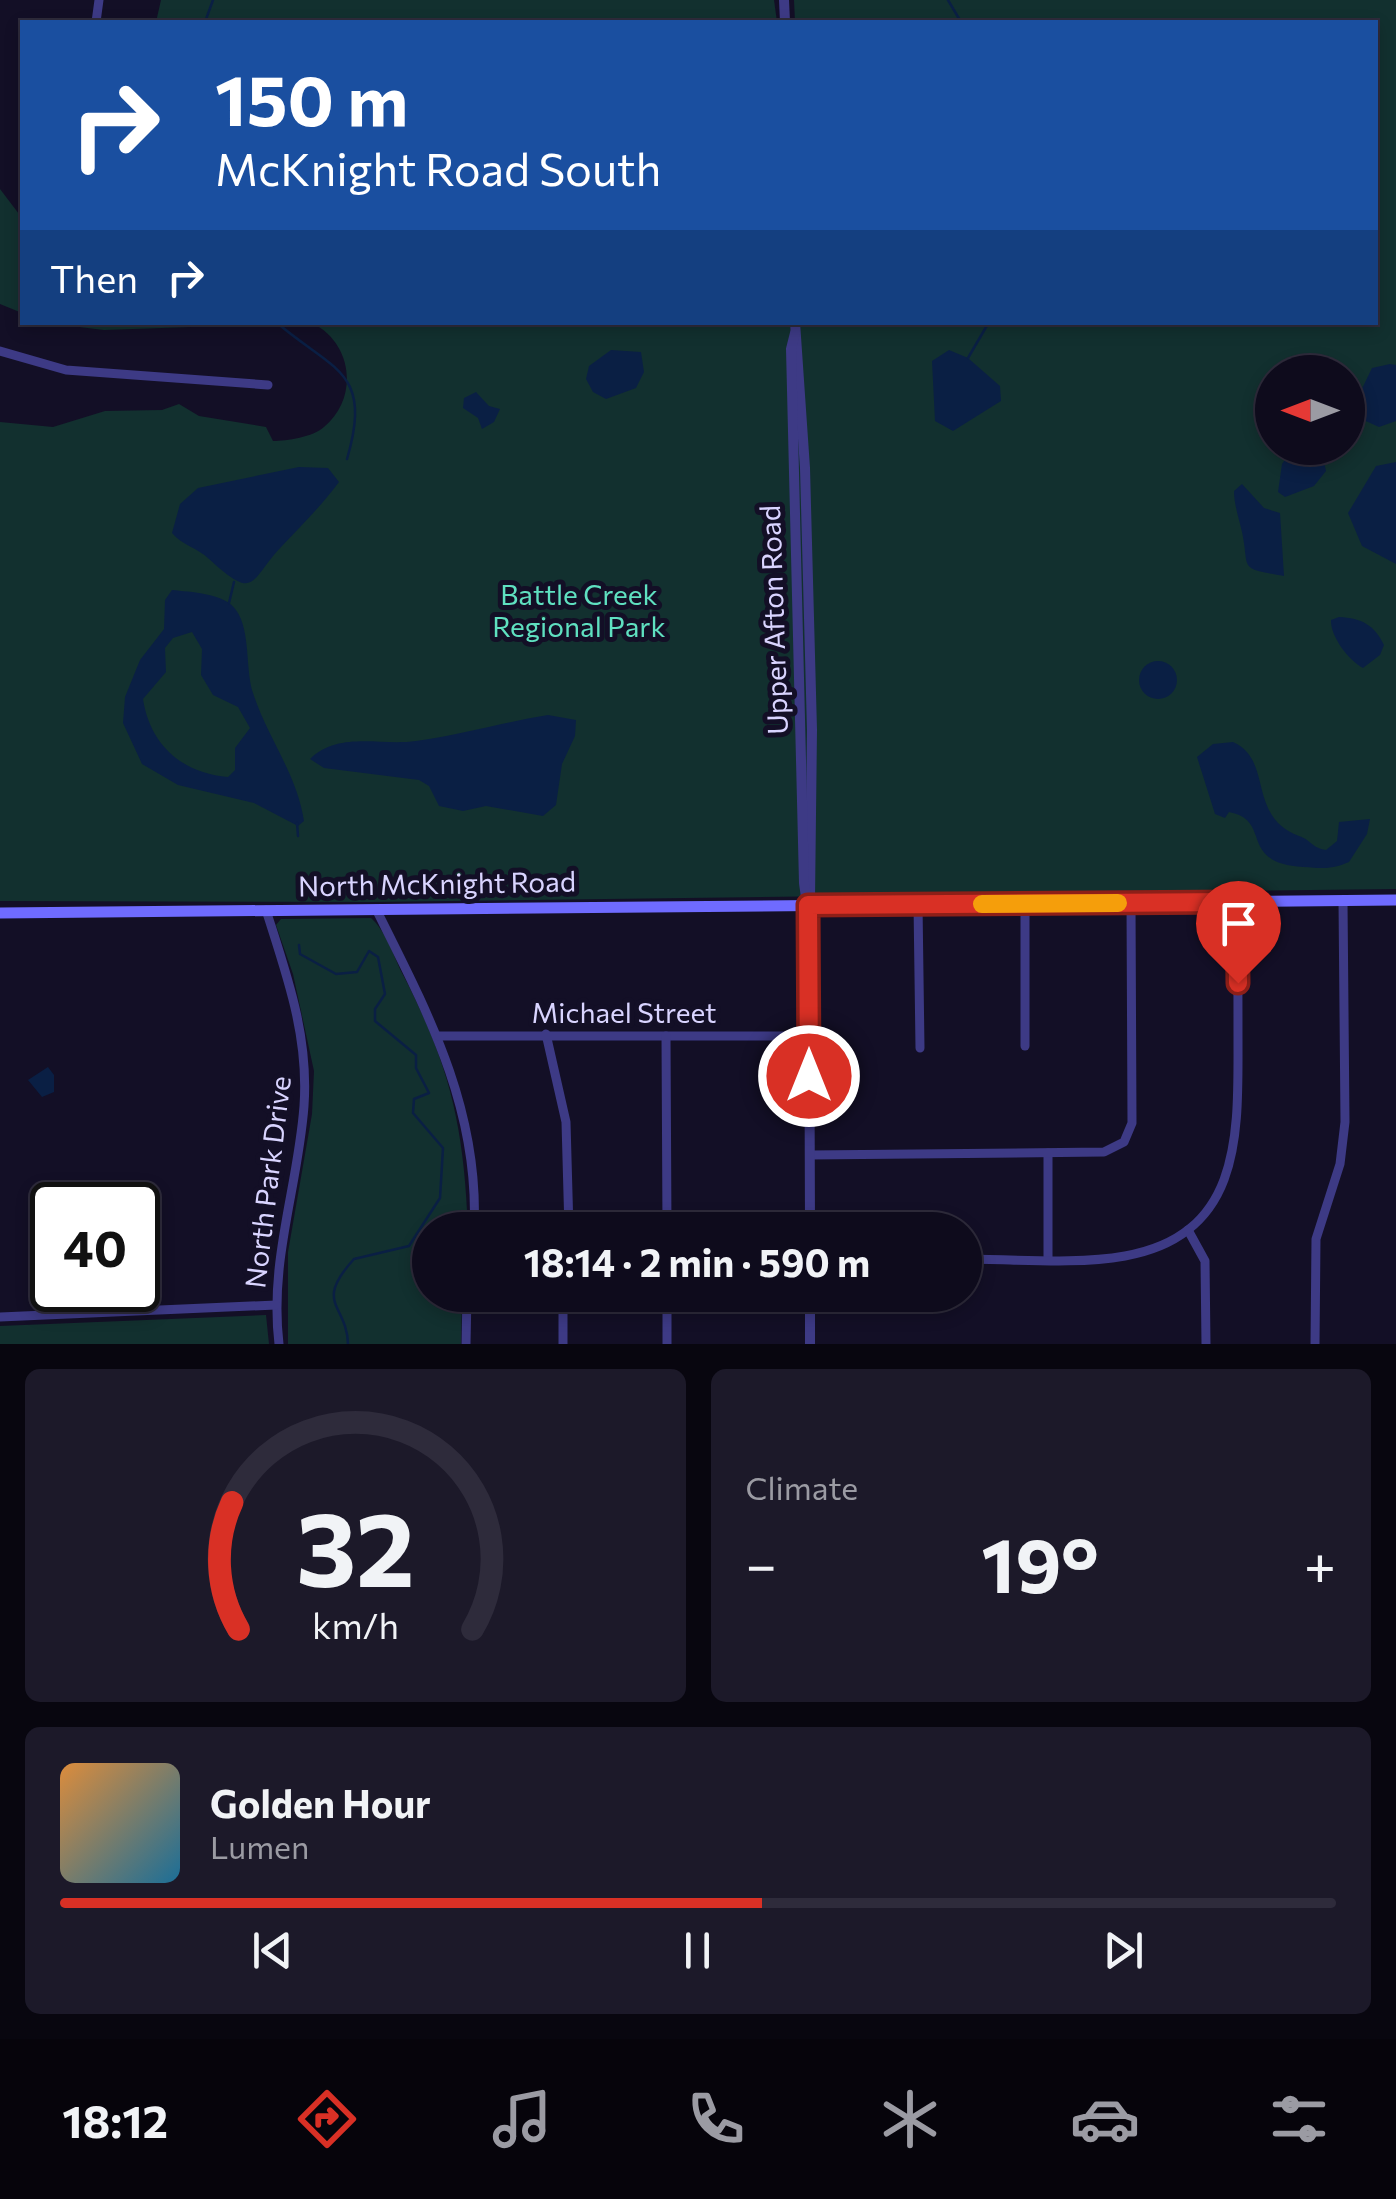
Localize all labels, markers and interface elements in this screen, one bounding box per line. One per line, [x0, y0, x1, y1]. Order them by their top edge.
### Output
text: 150 m [215, 55, 408, 140]
icon: right [50, 60, 180, 190]
text: McKnight Road South [215, 140, 661, 195]
icon: right [158, 250, 213, 305]
text: Then [50, 254, 138, 301]
north arrow [1255, 355, 1365, 465]
map controls [1255, 355, 1365, 465]
street label: Upper Afton Road [752, 505, 794, 735]
park label: Battle Creek Regional Park [492, 577, 666, 643]
street label: North McKnight Road [298, 864, 576, 902]
pin [1196, 881, 1281, 984]
icon: arrive [1211, 896, 1266, 951]
street label: Michael Street [532, 995, 716, 1029]
position arrow [757, 1024, 861, 1128]
street label: North Park Drive [237, 1074, 297, 1290]
speed limit sign: 40 [30, 1182, 160, 1312]
text: 18:14 · 2 min · 590 m [524, 1238, 870, 1285]
text: Climate [746, 1467, 858, 1507]
text: 32 [296, 1481, 415, 1608]
text: 19° [981, 1517, 1099, 1608]
text: − [746, 1529, 777, 1596]
text: + [1304, 1529, 1336, 1596]
text: km/h [312, 1603, 399, 1646]
text: Golden Hour [210, 1779, 431, 1826]
text: Lumen [210, 1826, 309, 1866]
icon: previous [245, 1923, 300, 1978]
icon: pause [670, 1923, 725, 1978]
icon: next [1096, 1923, 1151, 1978]
icon: directions [292, 2084, 362, 2154]
icon: music [487, 2084, 557, 2154]
icon: phone [681, 2084, 751, 2154]
icon: climate [875, 2084, 945, 2154]
icon: car [1070, 2084, 1140, 2154]
icon: filters [1264, 2084, 1334, 2154]
text: 18:12 [62, 2092, 168, 2147]

